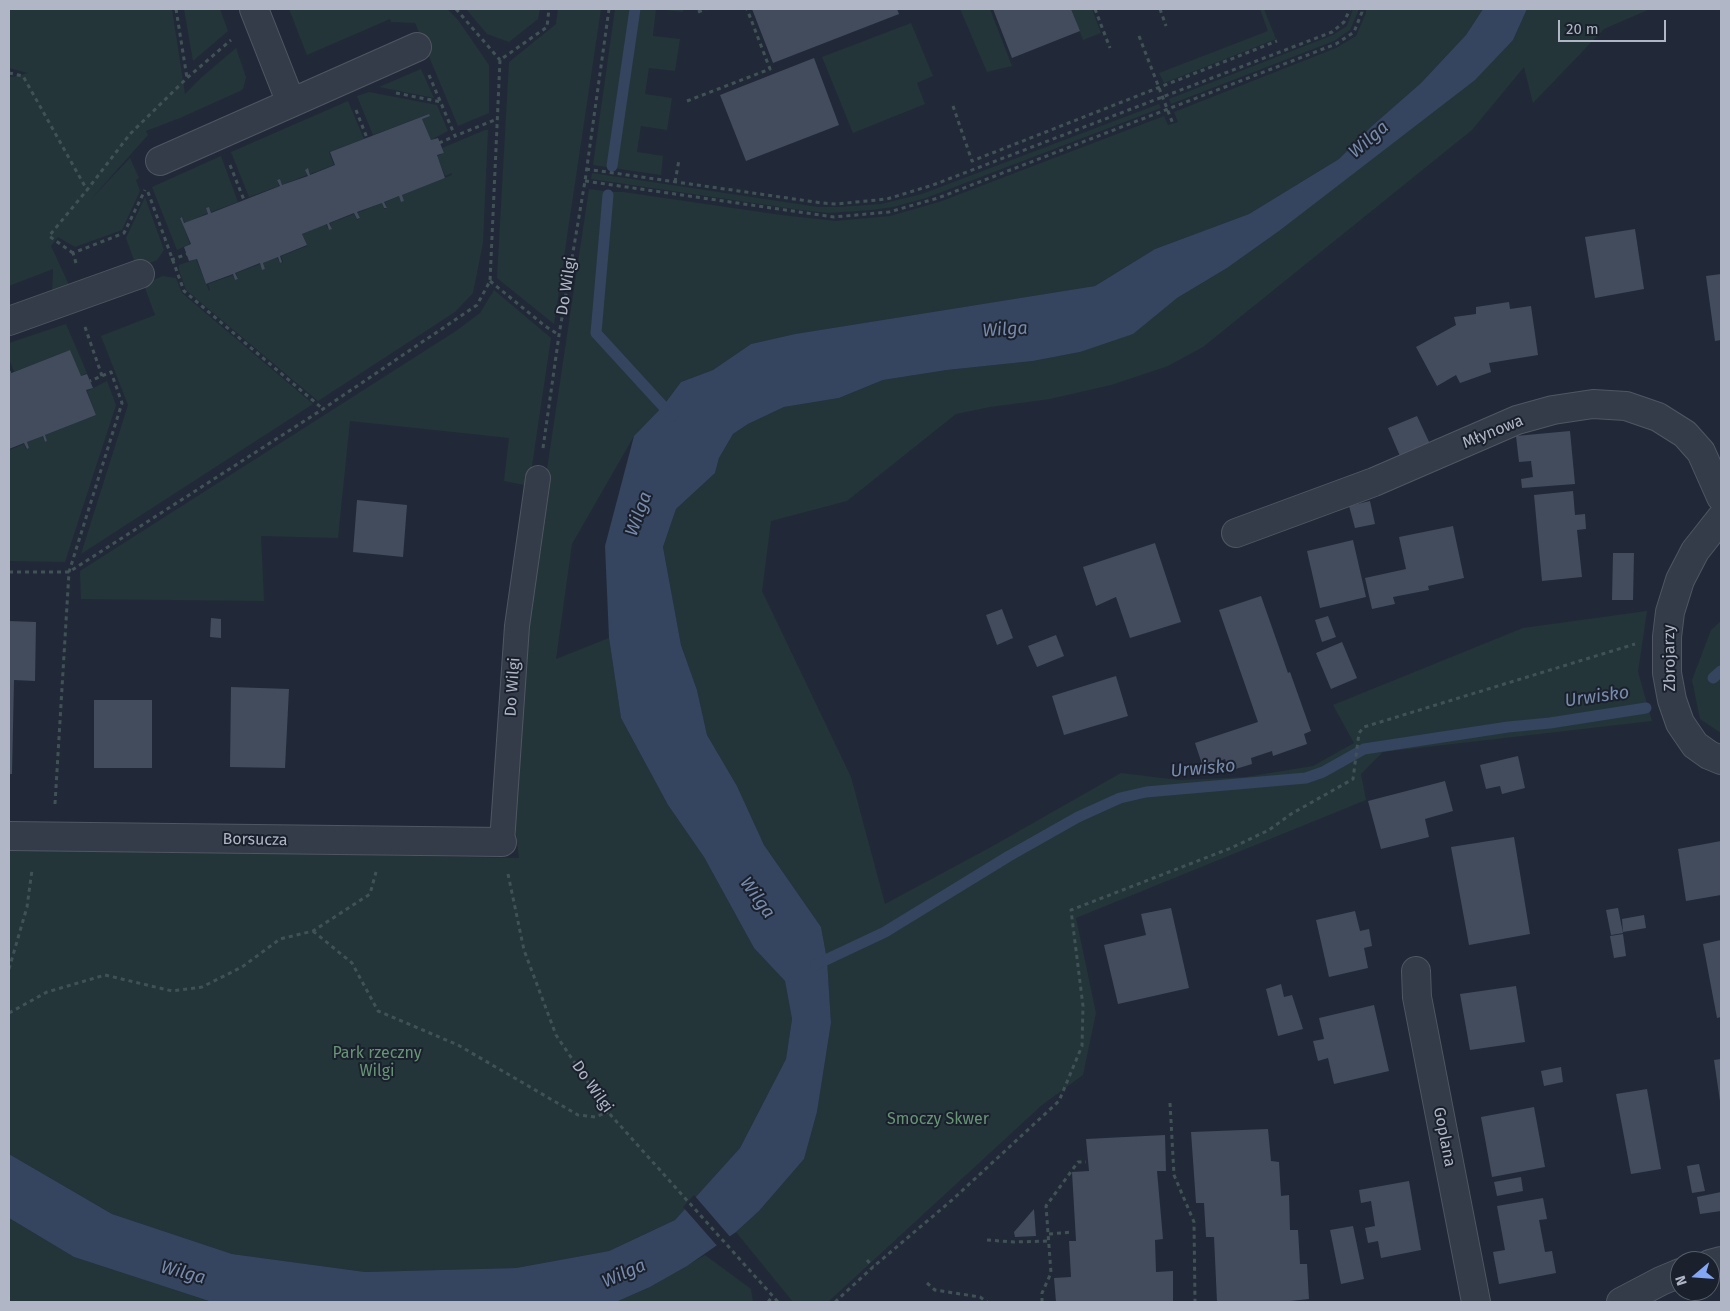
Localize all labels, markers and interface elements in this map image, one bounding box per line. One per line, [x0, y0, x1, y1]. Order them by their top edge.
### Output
scale bar [1560, 10, 1668, 42]
text: 20 m [1566, 20, 1599, 38]
water label: Wilga [1345, 117, 1393, 163]
street label: Do Wilgi [553, 255, 581, 317]
water label: Wilga [982, 318, 1028, 342]
street label: Młynowa [1460, 411, 1526, 453]
water label: Wilga [621, 489, 657, 539]
street label: Zbrojarzy [1660, 624, 1680, 692]
street label: Do Wilgi [501, 657, 525, 717]
water label: Urwisko [1563, 682, 1631, 712]
water label: Urwisko [1170, 755, 1236, 783]
street label: Borsucza [222, 830, 288, 850]
water label: Wilga [735, 873, 779, 923]
park label: Park rzeczny Wilgi [332, 1044, 422, 1082]
street label: Do Wilgi [567, 1057, 617, 1117]
street label: Goplana [1429, 1106, 1459, 1168]
park label: Smoczy Skwer [887, 1110, 989, 1130]
north arrow [1670, 1251, 1720, 1301]
water label: Wilga [599, 1255, 649, 1293]
water label: Wilga [158, 1257, 208, 1289]
text: N [1672, 1273, 1691, 1288]

